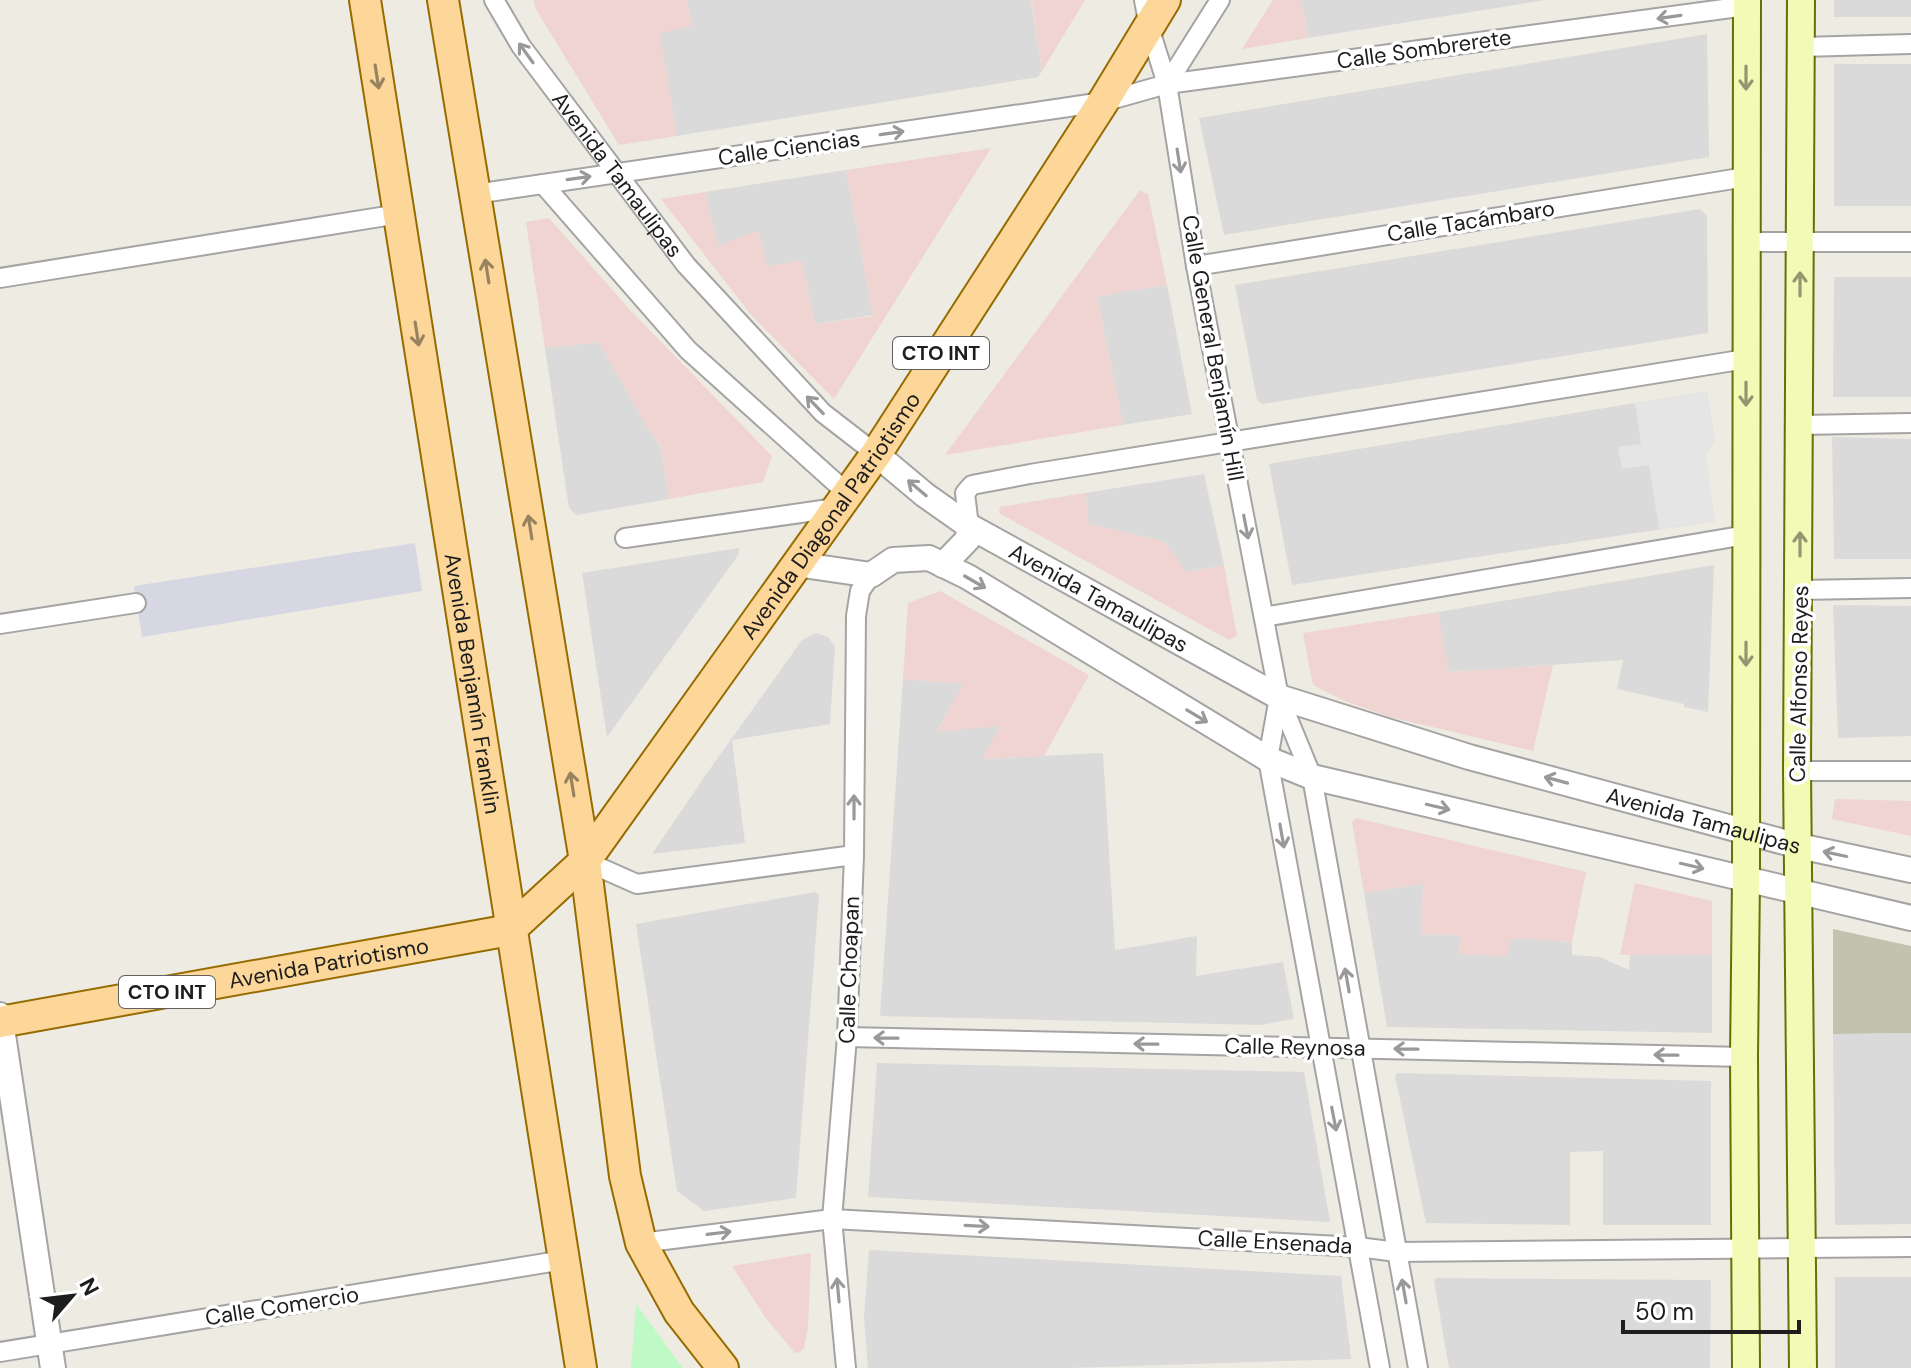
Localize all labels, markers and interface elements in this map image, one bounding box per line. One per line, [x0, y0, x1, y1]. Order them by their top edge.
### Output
one-way arrow [1657, 10, 1682, 25]
street label: Calle Sombrerete [1335, 22, 1513, 76]
one-way arrow [518, 43, 535, 64]
one-way arrow [370, 64, 385, 89]
one-way arrow [1738, 64, 1754, 91]
street label: Avenida Tamaulipas [546, 86, 690, 263]
street label: Calle Ciencias [716, 124, 862, 172]
one-way arrow [879, 125, 904, 140]
one-way arrow [1173, 148, 1188, 173]
one-way arrow [566, 170, 592, 185]
street label: Calle Tacámbaro [1385, 193, 1557, 249]
street label: Calle General Benjamín Hill [1175, 213, 1251, 483]
one-way arrow [479, 259, 494, 284]
one-way arrow [1792, 271, 1808, 298]
one-way arrow [410, 321, 425, 346]
road number: CTO INT [893, 337, 989, 369]
one-way arrow [1738, 380, 1754, 407]
street label: Avenida Diagonal Patriotismo [734, 386, 927, 645]
one-way arrow [806, 395, 825, 415]
one-way arrow [908, 479, 928, 497]
one-way arrow [1240, 513, 1255, 539]
one-way arrow [521, 515, 536, 540]
one-way arrow [1792, 531, 1808, 558]
street label: Avenida Tamaulipas [1004, 537, 1194, 659]
street label: Avenida Benjamín Franklin [438, 551, 508, 816]
one-way arrow [963, 574, 986, 590]
street label: Calle Alfonso Reyes [1783, 585, 1815, 783]
one-way arrow [1738, 640, 1754, 667]
one-way arrow [1185, 708, 1208, 724]
one-way arrow [564, 772, 579, 797]
one-way arrow [1544, 772, 1570, 787]
street label: Avenida Tamaulipas [1603, 780, 1804, 860]
one-way arrow [846, 794, 862, 821]
one-way arrow [1425, 800, 1451, 815]
one-way arrow [1276, 823, 1291, 848]
one-way arrow [1823, 846, 1848, 861]
one-way arrow [1678, 859, 1704, 874]
street label: Calle Choapan [832, 896, 866, 1044]
street label: Avenida Patriotismo [226, 930, 431, 995]
one-way arrow [1339, 968, 1354, 994]
road number: CTO INT [119, 976, 215, 1008]
one-way arrow [873, 1030, 900, 1046]
street label: Calle Reynosa [1224, 1031, 1366, 1063]
one-way arrow [1133, 1036, 1160, 1051]
one-way arrow [1393, 1042, 1420, 1057]
one-way arrow [1653, 1047, 1680, 1063]
one-way arrow [1327, 1106, 1342, 1131]
one-way arrow [963, 1219, 990, 1234]
street label: Calle Ensenada [1197, 1223, 1353, 1261]
one-way arrow [705, 1225, 731, 1240]
north arrow [32, 1256, 112, 1336]
text: N [73, 1273, 106, 1301]
one-way arrow [831, 1277, 846, 1304]
one-way arrow [1396, 1279, 1411, 1304]
street label: Calle Comercio [203, 1280, 361, 1332]
scale bar [1623, 1284, 1799, 1334]
text: 50 m [1635, 1296, 1694, 1327]

